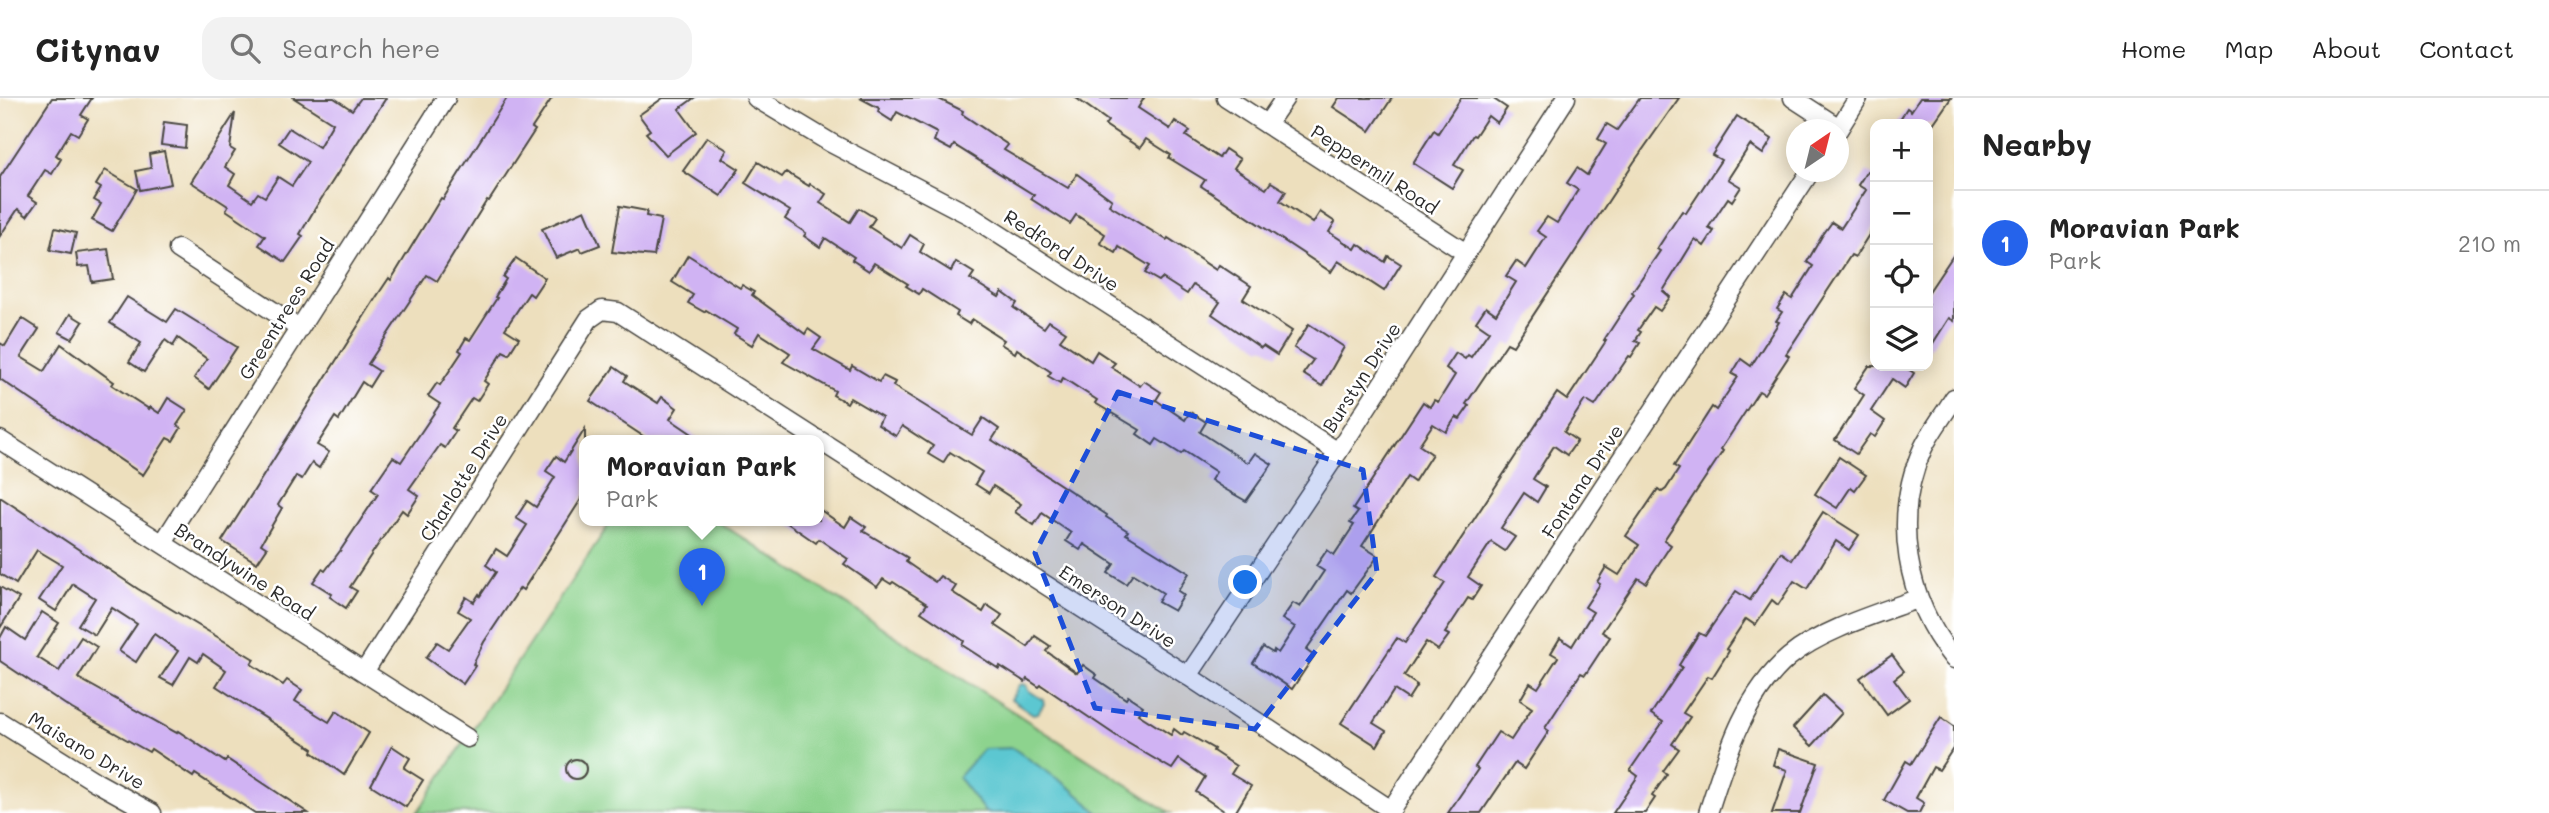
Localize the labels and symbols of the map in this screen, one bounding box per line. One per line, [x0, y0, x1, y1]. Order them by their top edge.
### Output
street label: Peppermil Road [1306, 118, 1444, 220]
north arrow [1786, 119, 1849, 182]
street label: Redford Drive [1000, 203, 1124, 297]
street label: Greentrees Road [233, 234, 339, 384]
street label: Burstyn Drive [1316, 317, 1406, 437]
street label: Charlotte Drive [414, 408, 512, 546]
street label: Fontana Drive [1536, 419, 1628, 543]
street label: Brandywine Road [170, 516, 320, 626]
pin: 1 [679, 548, 725, 606]
street label: Emerson Drive [1055, 559, 1181, 653]
your location [1228, 565, 1262, 599]
street label: Maisano Drive [24, 705, 150, 795]

